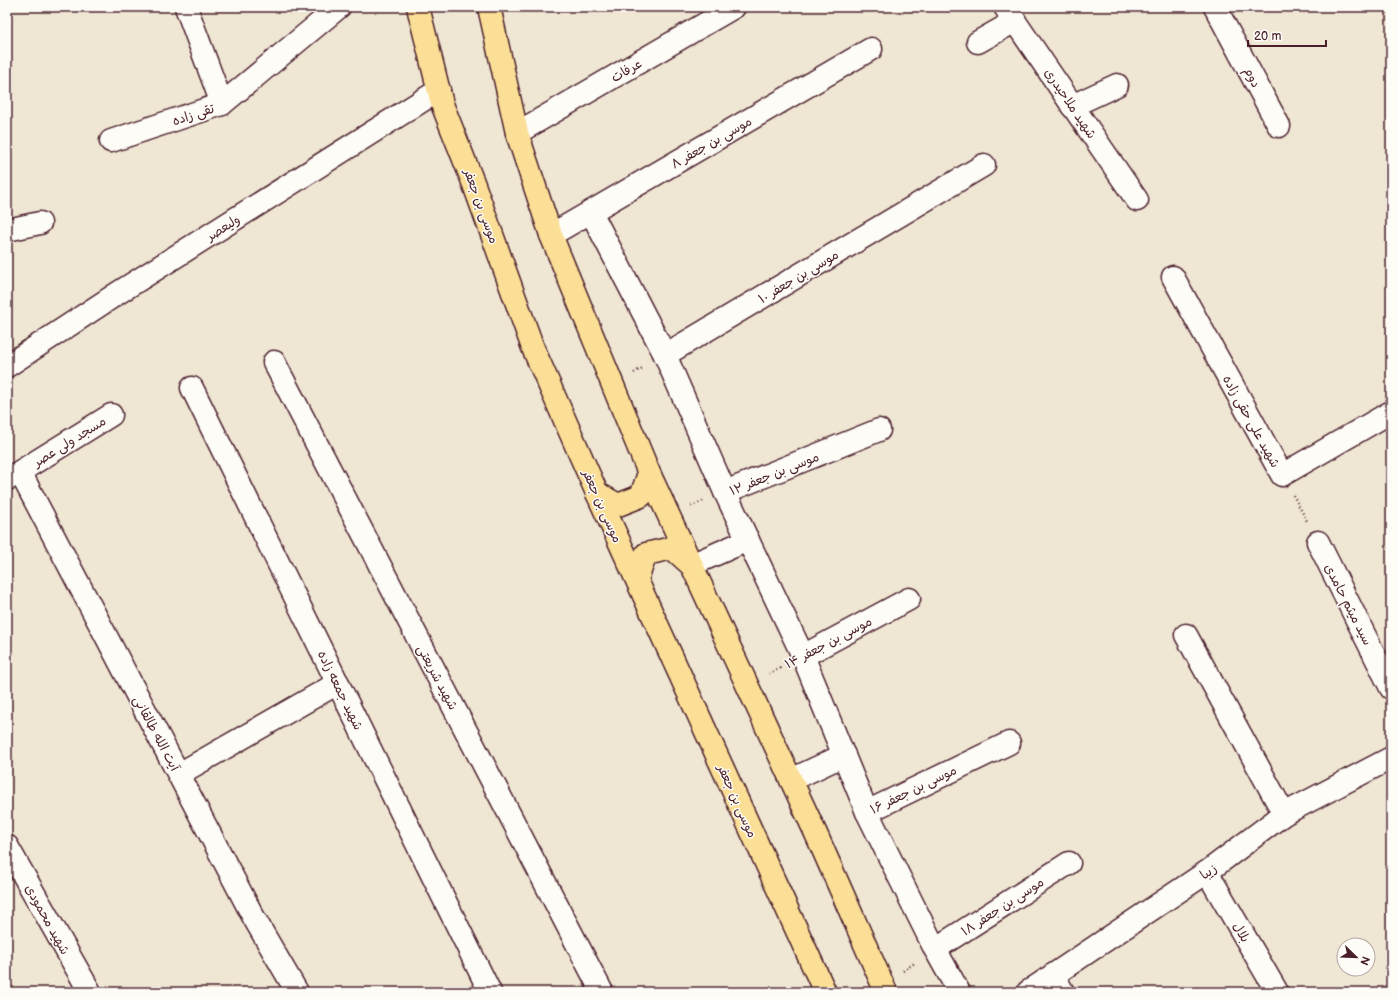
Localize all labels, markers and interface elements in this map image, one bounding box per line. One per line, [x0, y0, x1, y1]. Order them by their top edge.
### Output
scale bar [1248, 22, 1326, 48]
text: 20 m [1254, 29, 1281, 44]
street label: عرفات [608, 56, 645, 86]
street label: دوم [1238, 64, 1264, 91]
street label: شهید ملاحیدری [1041, 65, 1100, 142]
street label: تقی زاده [170, 101, 217, 130]
street label: موسی بن جعفر ۸ [668, 113, 755, 173]
street label: موسی بن جعفر [459, 166, 502, 246]
street label: ولیعصر [203, 211, 243, 245]
street label: موسی بن جعفر ۱۰ [756, 247, 842, 308]
street label: شهید علی حقی زاده [1218, 372, 1283, 471]
street label: مسجد ولی عصر [29, 413, 109, 472]
street label: موسی بن جعفر ۱۲ [727, 449, 822, 500]
street label: موسی بن جعفر [578, 466, 625, 546]
street label: سید میثم حامدی [1319, 561, 1376, 649]
street label: موسی بن جعفر ۱۴ [782, 613, 875, 673]
street label: شهید شریعتی [412, 642, 461, 713]
street label: شهید جمعه زاده [314, 648, 366, 733]
street label: آیت الله طالقانی [129, 693, 183, 775]
street label: موسی بن جعفر [713, 761, 760, 841]
street label: موسی بن جعفر ۱۶ [868, 762, 960, 819]
street label: زیبا [1197, 860, 1220, 883]
street label: موسی بن جعفر ۱۸ [958, 874, 1048, 940]
street label: شهید محمودی [21, 882, 73, 957]
street label: بلال [1229, 920, 1253, 945]
north arrow [1336, 937, 1376, 977]
text: N [1357, 954, 1372, 967]

